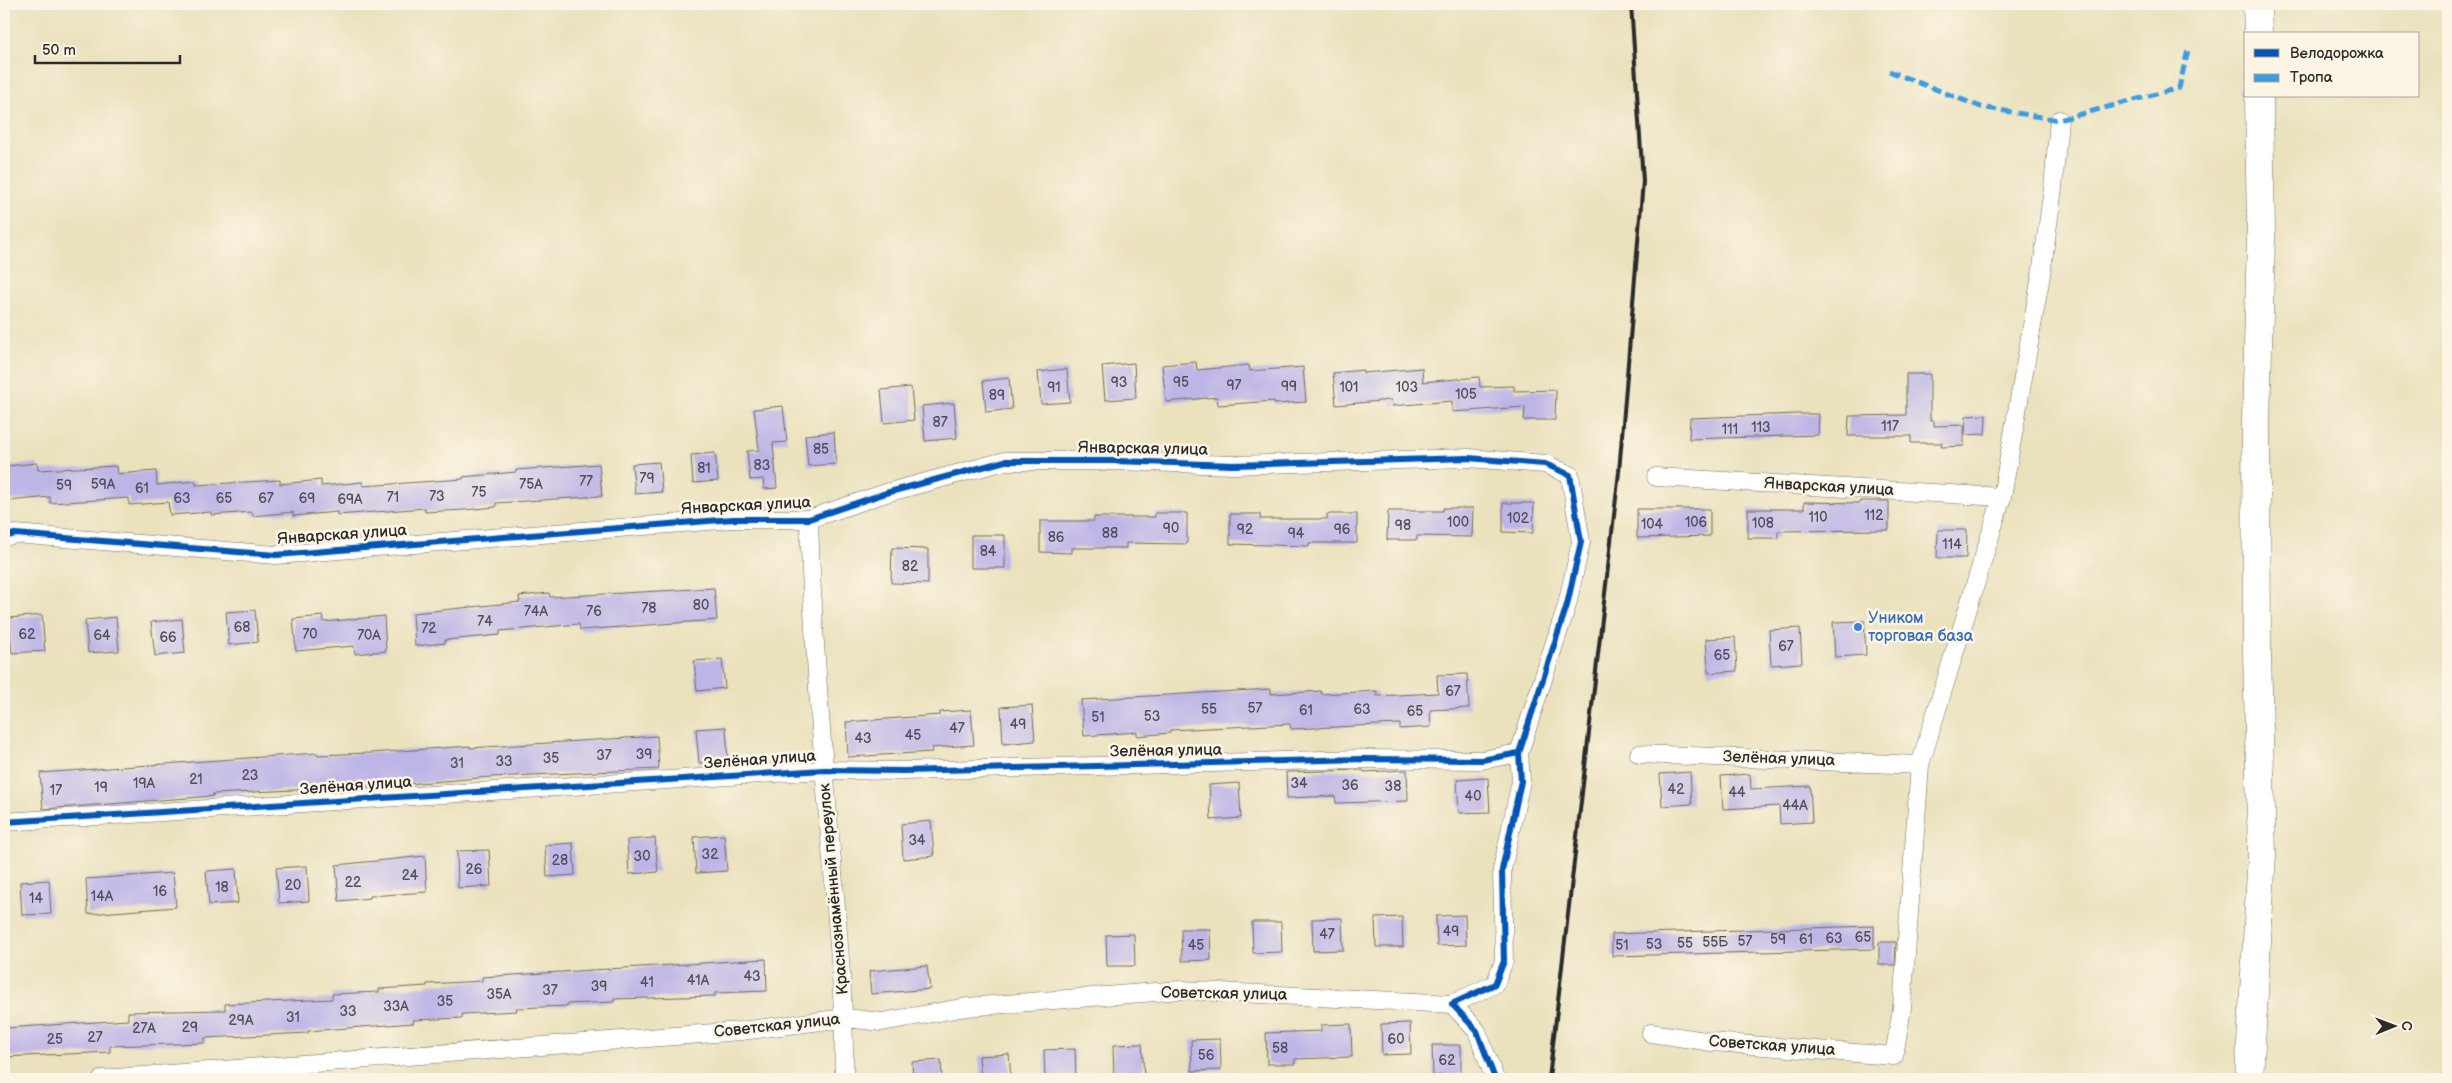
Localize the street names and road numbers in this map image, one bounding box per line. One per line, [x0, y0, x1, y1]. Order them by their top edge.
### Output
street label: Январская улица [1078, 438, 1209, 460]
street label: Январская улица [1764, 474, 1895, 500]
street label: Январская улица [681, 493, 812, 519]
street label: Январская улица [276, 521, 408, 549]
street label: Зелёная улица [1110, 741, 1223, 761]
street label: Зелёная улица [703, 747, 817, 773]
street label: Зелёная улица [1723, 748, 1836, 770]
street label: Зелёная улица [299, 773, 413, 799]
street label: Краснознамённый переулок [815, 782, 853, 995]
street label: Советская улица [1161, 983, 1288, 1005]
street label: Советская улица [713, 1010, 841, 1042]
street label: Советская улица [1708, 1032, 1836, 1060]

